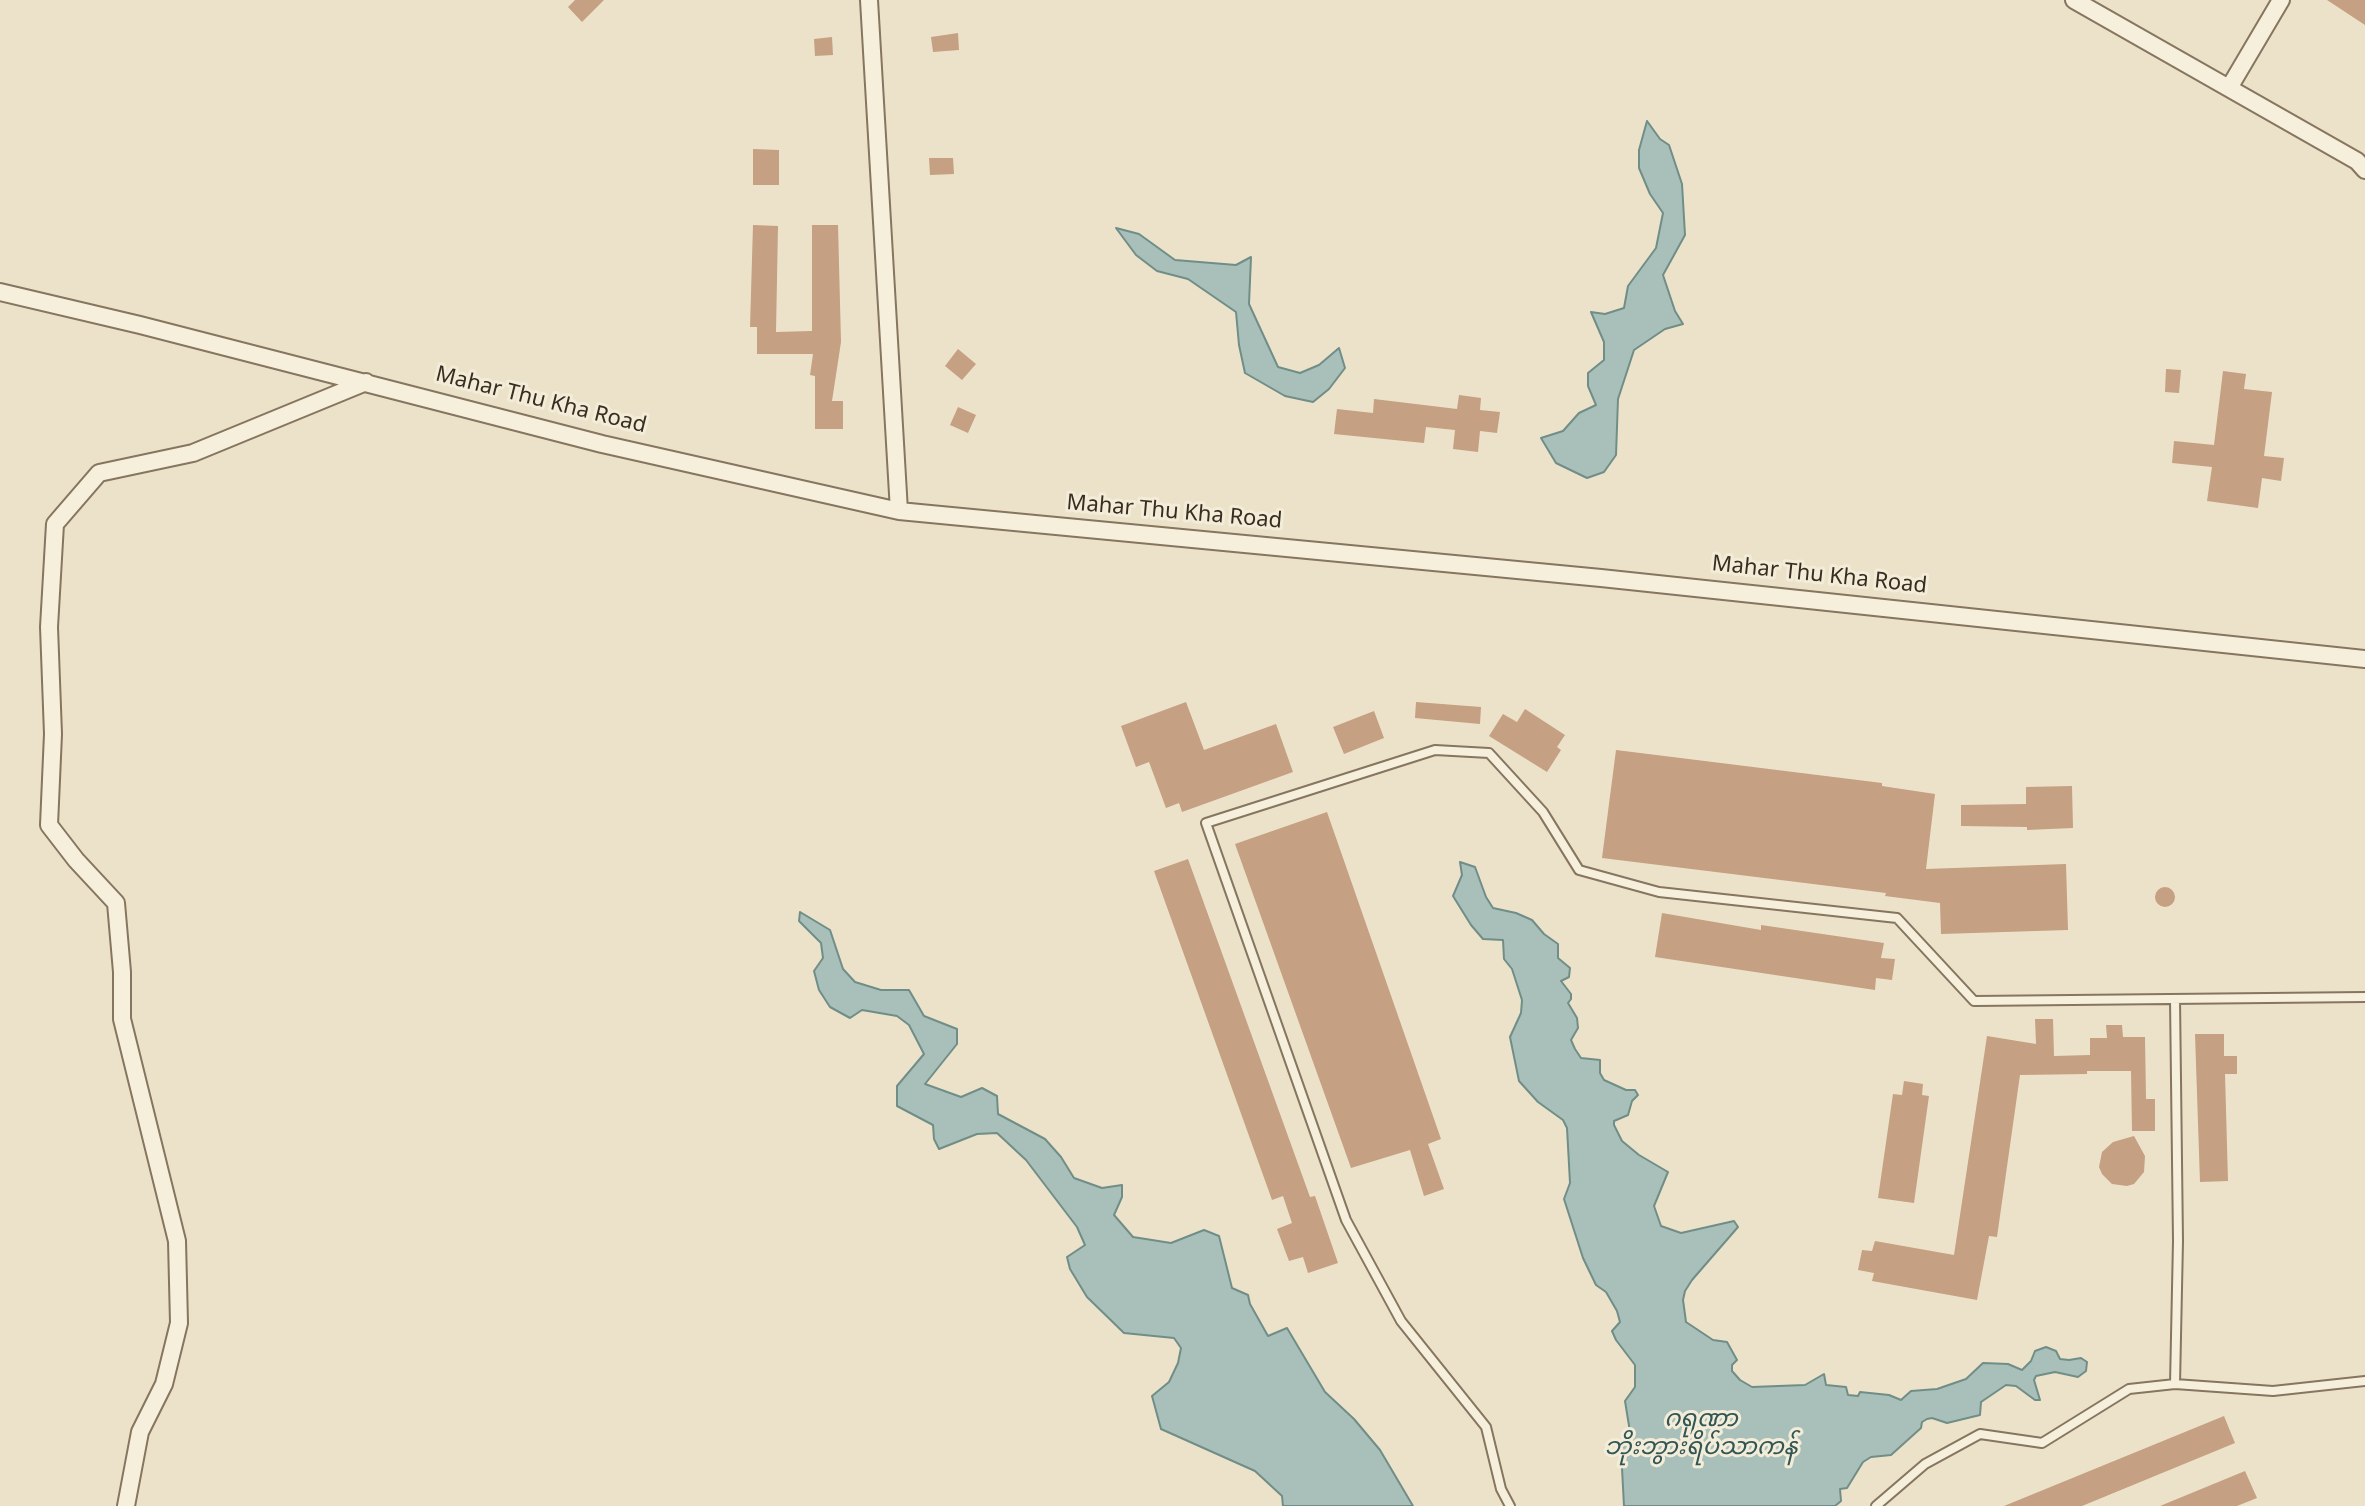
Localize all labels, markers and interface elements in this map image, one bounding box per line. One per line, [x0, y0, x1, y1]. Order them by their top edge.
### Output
street label: Mahar Thu Kha Road [432, 365, 648, 443]
street label: Mahar Thu Kha Road [1065, 493, 1283, 539]
street label: Mahar Thu Kha Road [1710, 555, 1928, 603]
water label: ဂရုဏာ ဘိုးဘွားရိပ်သာကန် [1605, 1409, 1797, 1465]

